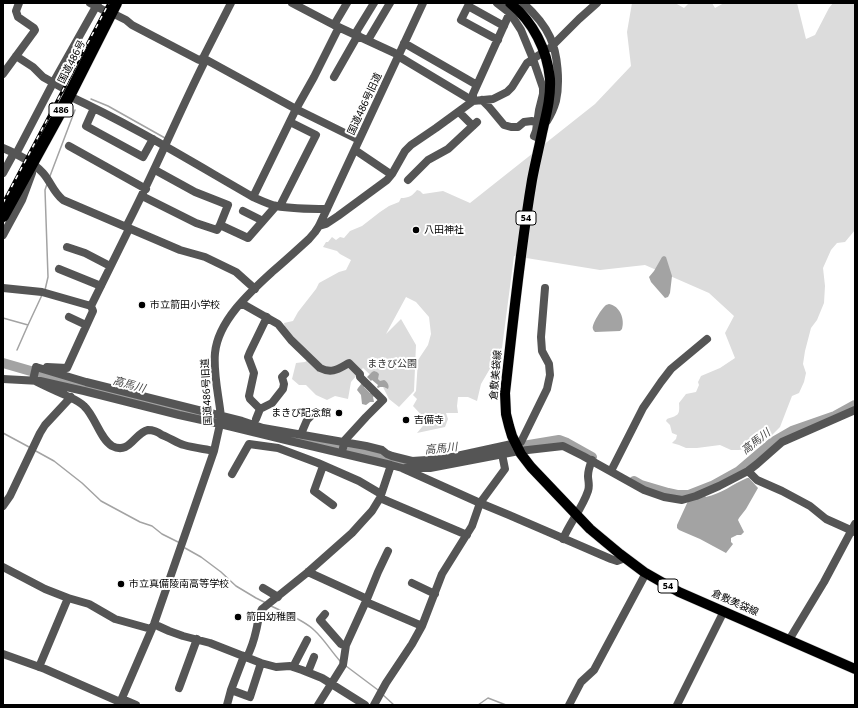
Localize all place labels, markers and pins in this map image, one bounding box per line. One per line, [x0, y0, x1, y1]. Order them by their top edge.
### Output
place label: 八田神社 [424, 224, 464, 236]
marker: 八田神社 [411, 225, 421, 235]
place label: 市立箭田小学校 [150, 299, 220, 311]
marker: 市立箭田小学校 [137, 300, 147, 310]
place label: まきび記念館 [271, 407, 331, 419]
marker: まきび記念館 [334, 408, 344, 418]
place label: 吉備寺 [414, 414, 444, 426]
marker: 吉備寺 [401, 415, 411, 425]
place label: 市立真備陵南高等学校 [129, 578, 229, 590]
marker: 市立真備陵南高等学校 [116, 579, 126, 589]
place label: 箭田幼稚園 [246, 611, 296, 623]
marker: 箭田幼稚園 [233, 612, 243, 622]

